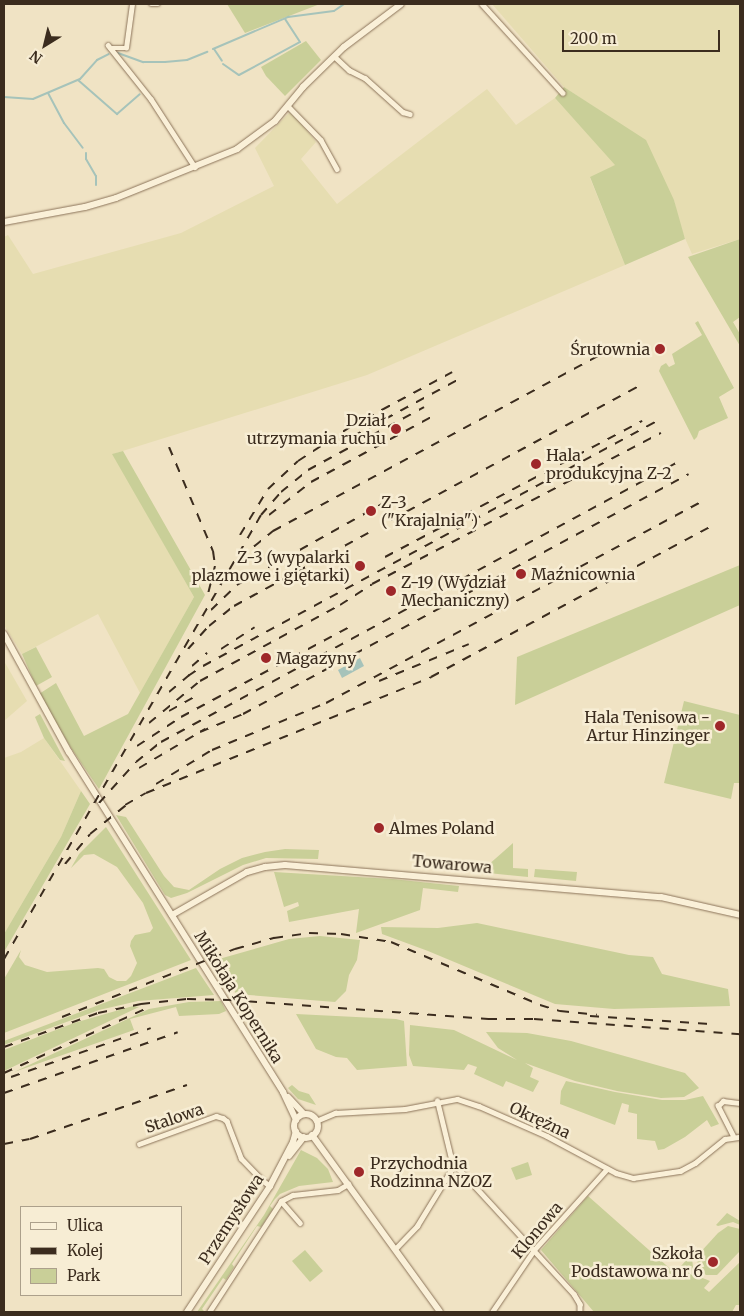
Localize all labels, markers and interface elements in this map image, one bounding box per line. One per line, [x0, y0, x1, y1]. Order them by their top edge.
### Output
north arrow [20, 20, 70, 70]
scale bar [564, 20, 722, 52]
text: 200 m [570, 29, 617, 48]
text: N [26, 47, 46, 68]
place label: Śrutownia [570, 339, 650, 359]
marker: Śrutownia [654, 343, 666, 355]
place label: Dział utrzymania ruchu [247, 410, 386, 448]
marker: Dział utrzymania ruchu [390, 423, 402, 435]
place label: Hala produkcyjna Z-2 [546, 445, 672, 483]
marker: Hala produkcyjna Z-2 [530, 458, 542, 470]
place label: Z-3 ("Krajalnia") [381, 492, 478, 530]
marker: Z-3 ("Krajalnia") [365, 505, 377, 517]
place label: Z-3 (wypalarki plazmowe i giętarki) [192, 547, 350, 585]
marker: Z-3 (wypalarki plazmowe i giętarki) [354, 560, 366, 572]
place label: Maźnicownia [531, 564, 635, 584]
marker: Maźnicownia [515, 568, 527, 580]
place label: Z-19 (Wydział Mechaniczny) [401, 572, 510, 610]
marker: Z-19 (Wydział Mechaniczny) [385, 585, 397, 597]
place label: Magazyny [276, 648, 356, 668]
marker: Magazyny [260, 652, 272, 664]
place label: Hala Tenisowa - Artur Hinzinger [584, 707, 710, 745]
marker: Hala Tenisowa - Artur Hinzinger [714, 720, 726, 732]
place label: Almes Poland [389, 818, 494, 838]
marker: Almes Poland [373, 822, 385, 834]
street label: Towarowa [411, 851, 493, 877]
street label: Mikołaja Kopernika [191, 927, 287, 1067]
street label: Okrężna [507, 1098, 573, 1142]
street label: Stalowa [142, 1099, 206, 1137]
place label: Przychodnia Rodzinna NZOZ [370, 1153, 492, 1191]
marker: Przychodnia Rodzinna NZOZ [352, 1165, 366, 1179]
street label: Przemysłowa [195, 1170, 267, 1268]
street label: Klonowa [508, 1198, 566, 1262]
legend [20, 1206, 182, 1296]
text: Ulica [67, 1216, 103, 1235]
text: Kolej [67, 1241, 103, 1260]
place label: Szkoła Podstawowa nr 6 [571, 1243, 703, 1281]
marker: Szkoła Podstawowa nr 6 [707, 1256, 719, 1268]
text: Park [67, 1266, 100, 1285]

